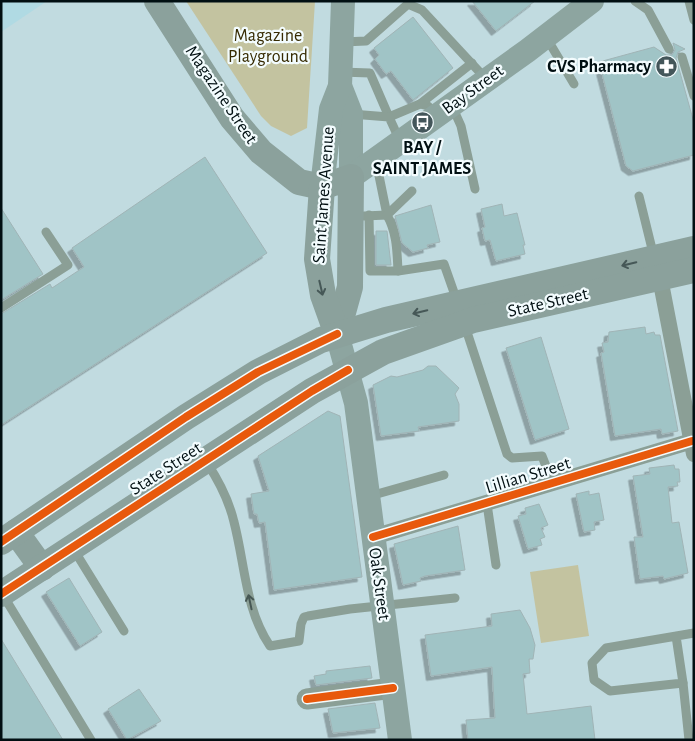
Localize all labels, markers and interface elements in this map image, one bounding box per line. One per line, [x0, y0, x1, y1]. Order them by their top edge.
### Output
park label: Magazine Playground [228, 27, 308, 66]
street label: Magazine Street [182, 43, 260, 147]
pharmacy icon: CVS Pharmacy [655, 55, 679, 79]
place label: CVS Pharmacy [547, 58, 652, 76]
street label: Bay Street [439, 62, 507, 118]
bus stop icon: BAY / SAINT JAMES [410, 111, 434, 135]
street label: Saint James Avenue [310, 126, 338, 264]
place label: BAY / SAINT JAMES [373, 139, 471, 178]
one-way arrow [622, 260, 638, 269]
one-way arrow [317, 280, 326, 296]
street label: State Street [506, 285, 590, 321]
one-way arrow [412, 308, 428, 318]
street label: State Street [127, 439, 205, 499]
street label: Lillian Street [483, 454, 573, 497]
street label: Oak Street [365, 546, 393, 622]
one-way arrow [245, 594, 255, 610]

